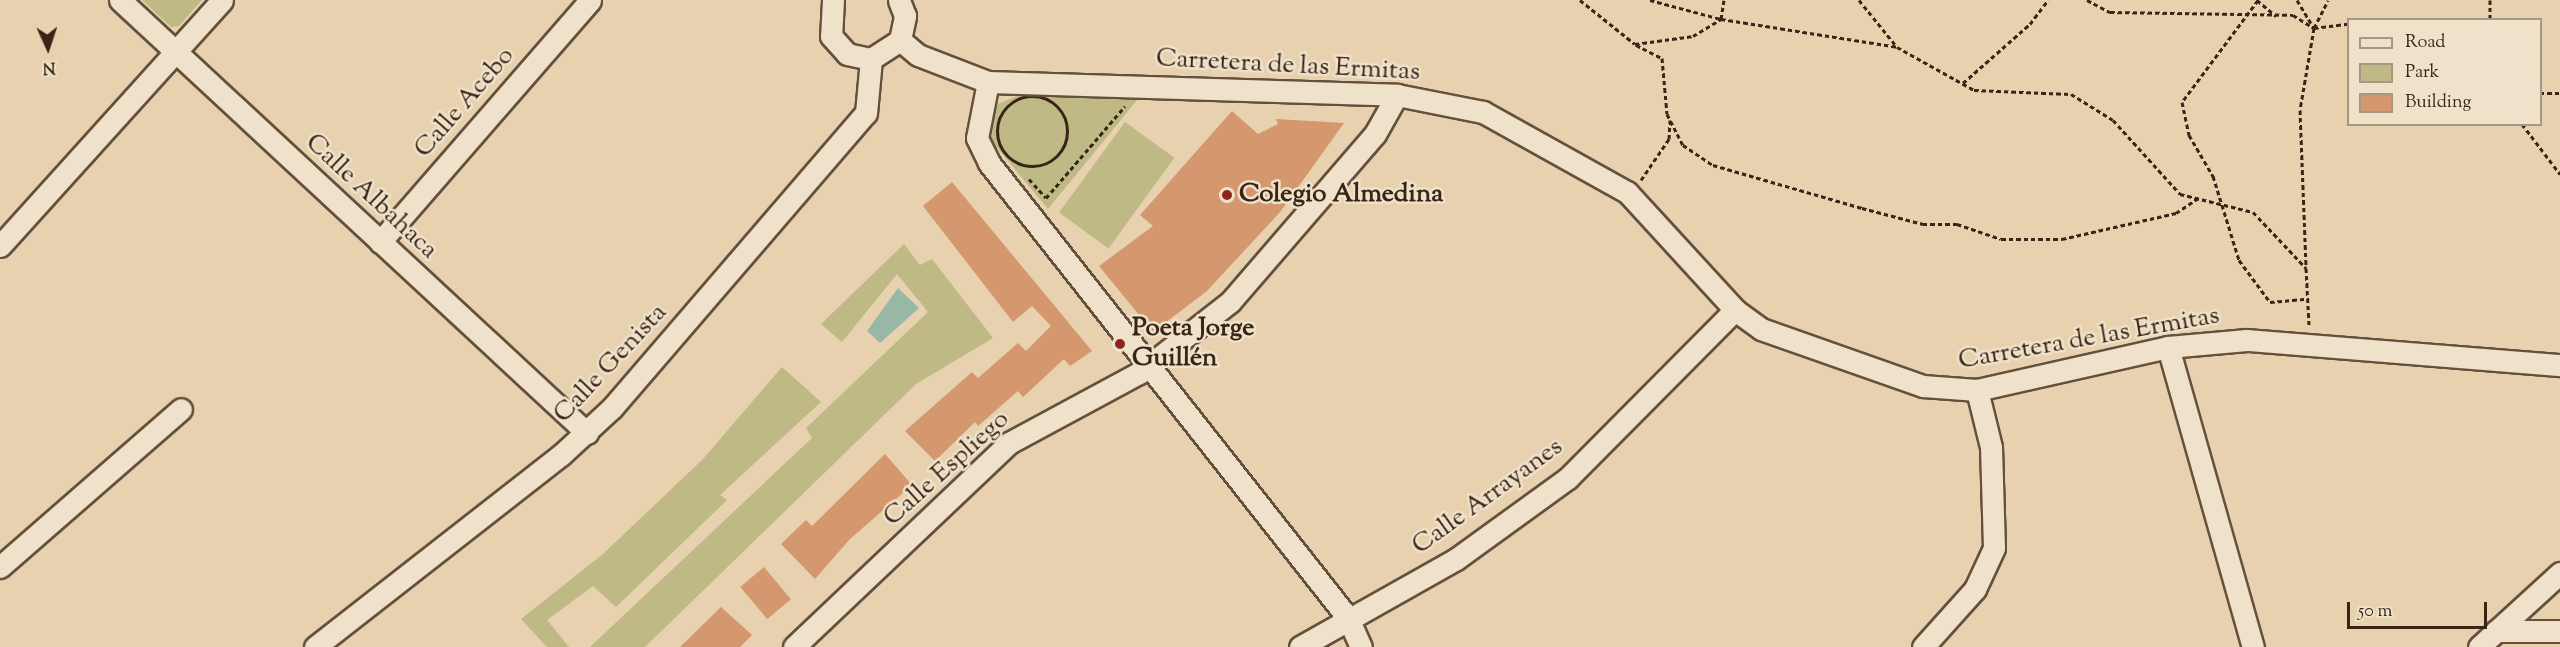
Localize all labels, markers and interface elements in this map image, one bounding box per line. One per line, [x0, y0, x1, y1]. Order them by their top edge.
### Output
north arrow [18, 18, 78, 78]
legend [2347, 18, 2542, 126]
text: Road [2405, 30, 2445, 56]
street label: Calle Acebo [408, 41, 522, 165]
street label: Carretera de las Ermitas [1155, 44, 1421, 88]
text: N [42, 55, 56, 78]
text: Park [2405, 60, 2439, 86]
text: Building [2405, 90, 2471, 116]
street label: Calle Albahaca [298, 128, 444, 266]
place label: Colegio Almedina [1239, 179, 1443, 211]
marker: Colegio Almedina [1220, 188, 1234, 202]
street label: Calle Genista [548, 298, 674, 430]
street label: Carretera de las Ermitas [1956, 301, 2222, 377]
place label: Poeta Jorge Guillén [1132, 313, 1254, 374]
marker: Poeta Jorge Guillén [1113, 337, 1127, 351]
street label: Calle Espliego [878, 405, 1016, 533]
street label: Calle Arrayanes [1407, 432, 1569, 562]
scale bar [2350, 590, 2490, 628]
text: 50 m [2358, 599, 2392, 625]

